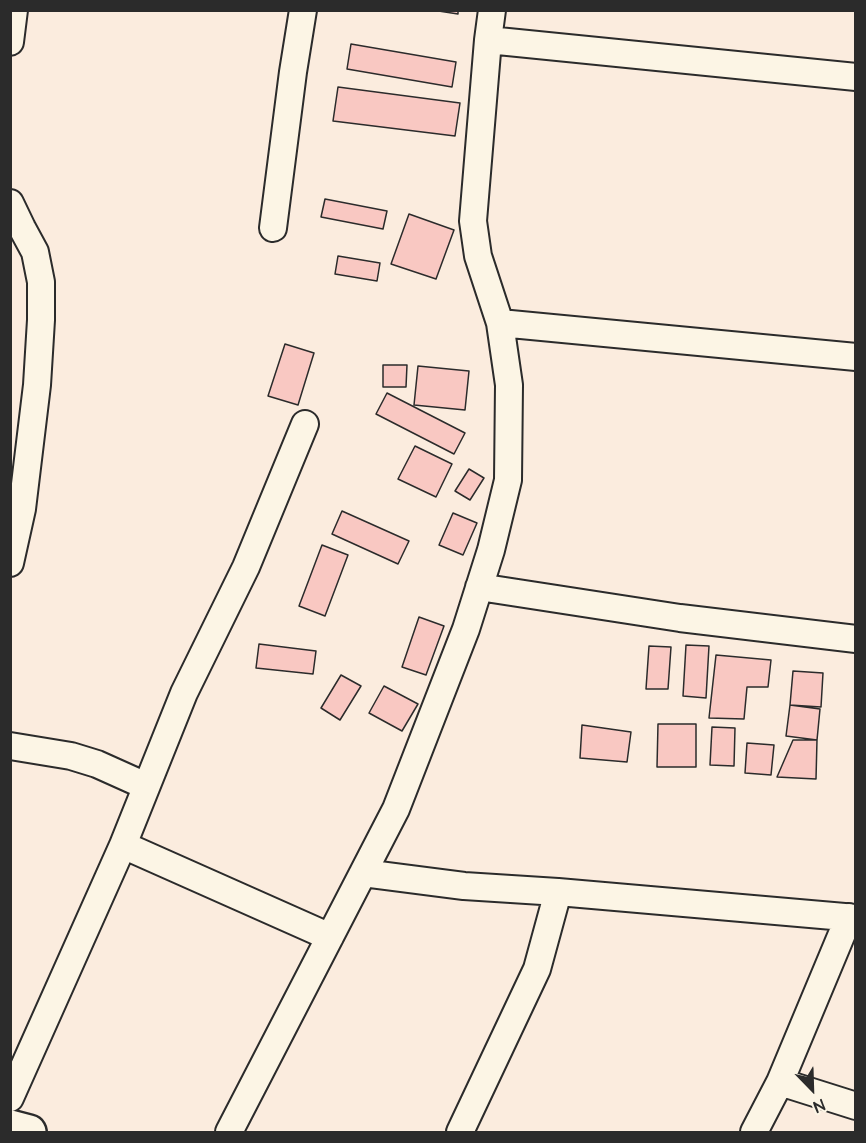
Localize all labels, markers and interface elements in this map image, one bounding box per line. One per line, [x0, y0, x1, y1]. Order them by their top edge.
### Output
north arrow [782, 1059, 842, 1119]
text: N [810, 1093, 828, 1118]

